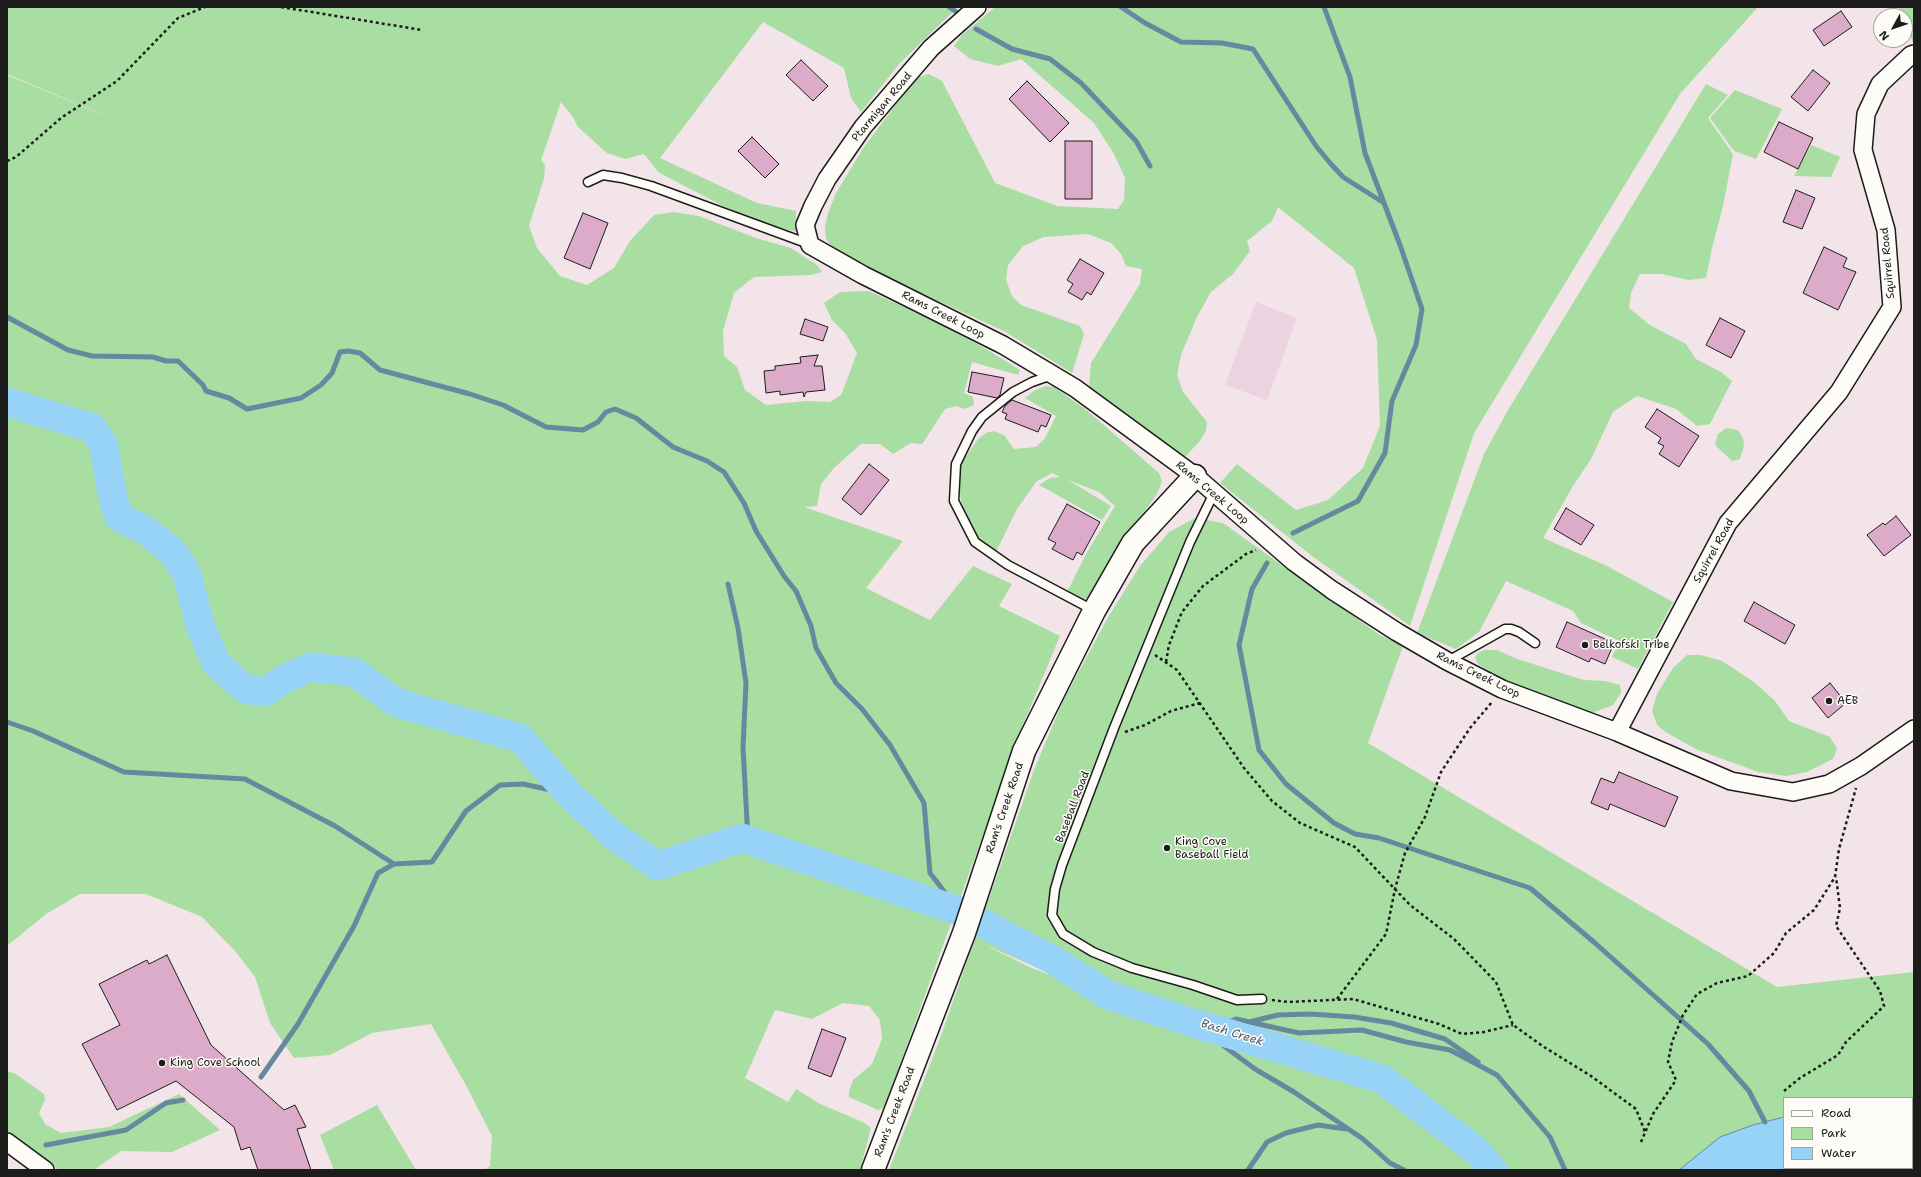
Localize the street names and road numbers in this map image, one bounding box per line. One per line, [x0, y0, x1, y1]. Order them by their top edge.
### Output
street label: Ptarmigan Road [849, 70, 915, 144]
street label: Squirrel Road [1878, 227, 1898, 299]
street label: Rams Creek Loop [899, 288, 987, 342]
street label: Rams Creek Loop [1173, 459, 1251, 527]
street label: Squirrel Road [1691, 516, 1737, 586]
street label: Rams Creek Loop [1434, 649, 1522, 701]
street label: Ram's Creek Road [983, 761, 1027, 855]
street label: Baseball Road [1053, 769, 1093, 845]
street label: Ram's Creek Road [872, 1065, 918, 1159]

